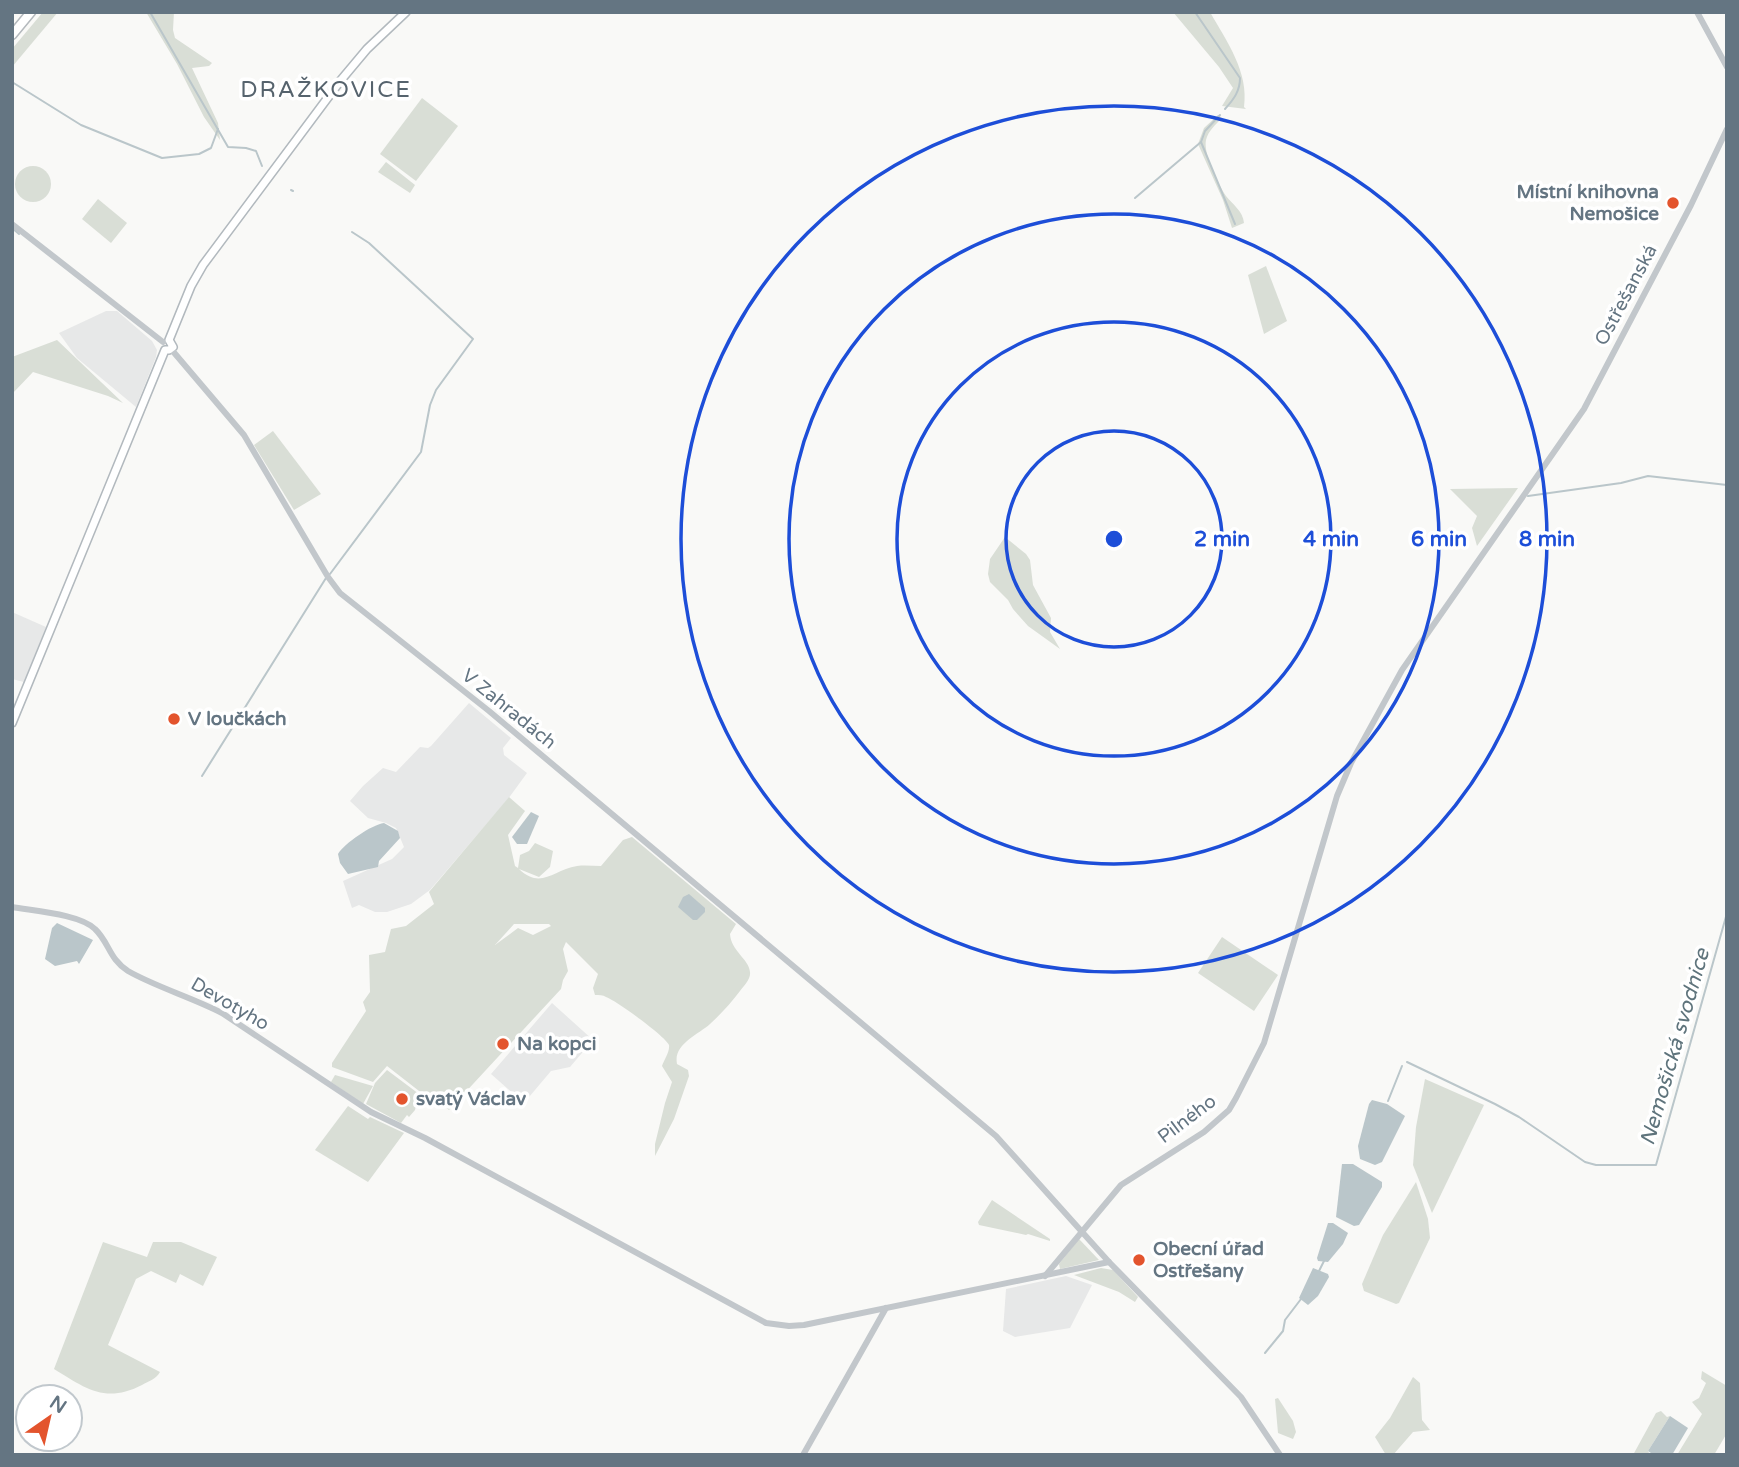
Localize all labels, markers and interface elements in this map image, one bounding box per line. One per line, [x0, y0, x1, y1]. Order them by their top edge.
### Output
district label: DRAŽKOVICE [240, 76, 412, 104]
place label: Místní knihovna Nemošice [1517, 181, 1659, 225]
marker: Místní knihovna Nemošice [1665, 195, 1681, 211]
street label: Ostřešanská [1590, 241, 1662, 349]
centre of rings [1102, 527, 1126, 551]
text: 2 min [1194, 527, 1250, 552]
text: 4 min [1303, 527, 1359, 552]
text: 6 min [1411, 527, 1467, 552]
text: 8 min [1519, 527, 1575, 552]
street label: V Zahradách [457, 664, 561, 754]
place label: V loučkách [188, 708, 287, 730]
marker: V loučkách [166, 711, 182, 727]
water label: Nemošická svodnice [1635, 945, 1715, 1148]
street label: Devotyho [187, 973, 273, 1035]
place label: Na kopci [517, 1033, 596, 1056]
marker: Na kopci [495, 1036, 511, 1052]
place label: svatý Václav [416, 1088, 526, 1111]
street label: Pilného [1153, 1090, 1221, 1148]
marker: svatý Václav [394, 1091, 410, 1107]
place label: Obecní úřad Ostřešany [1153, 1238, 1264, 1283]
marker: Obecní úřad Ostřešany [1131, 1252, 1147, 1268]
north arrow [14, 1383, 84, 1453]
text: N [45, 1391, 70, 1418]

